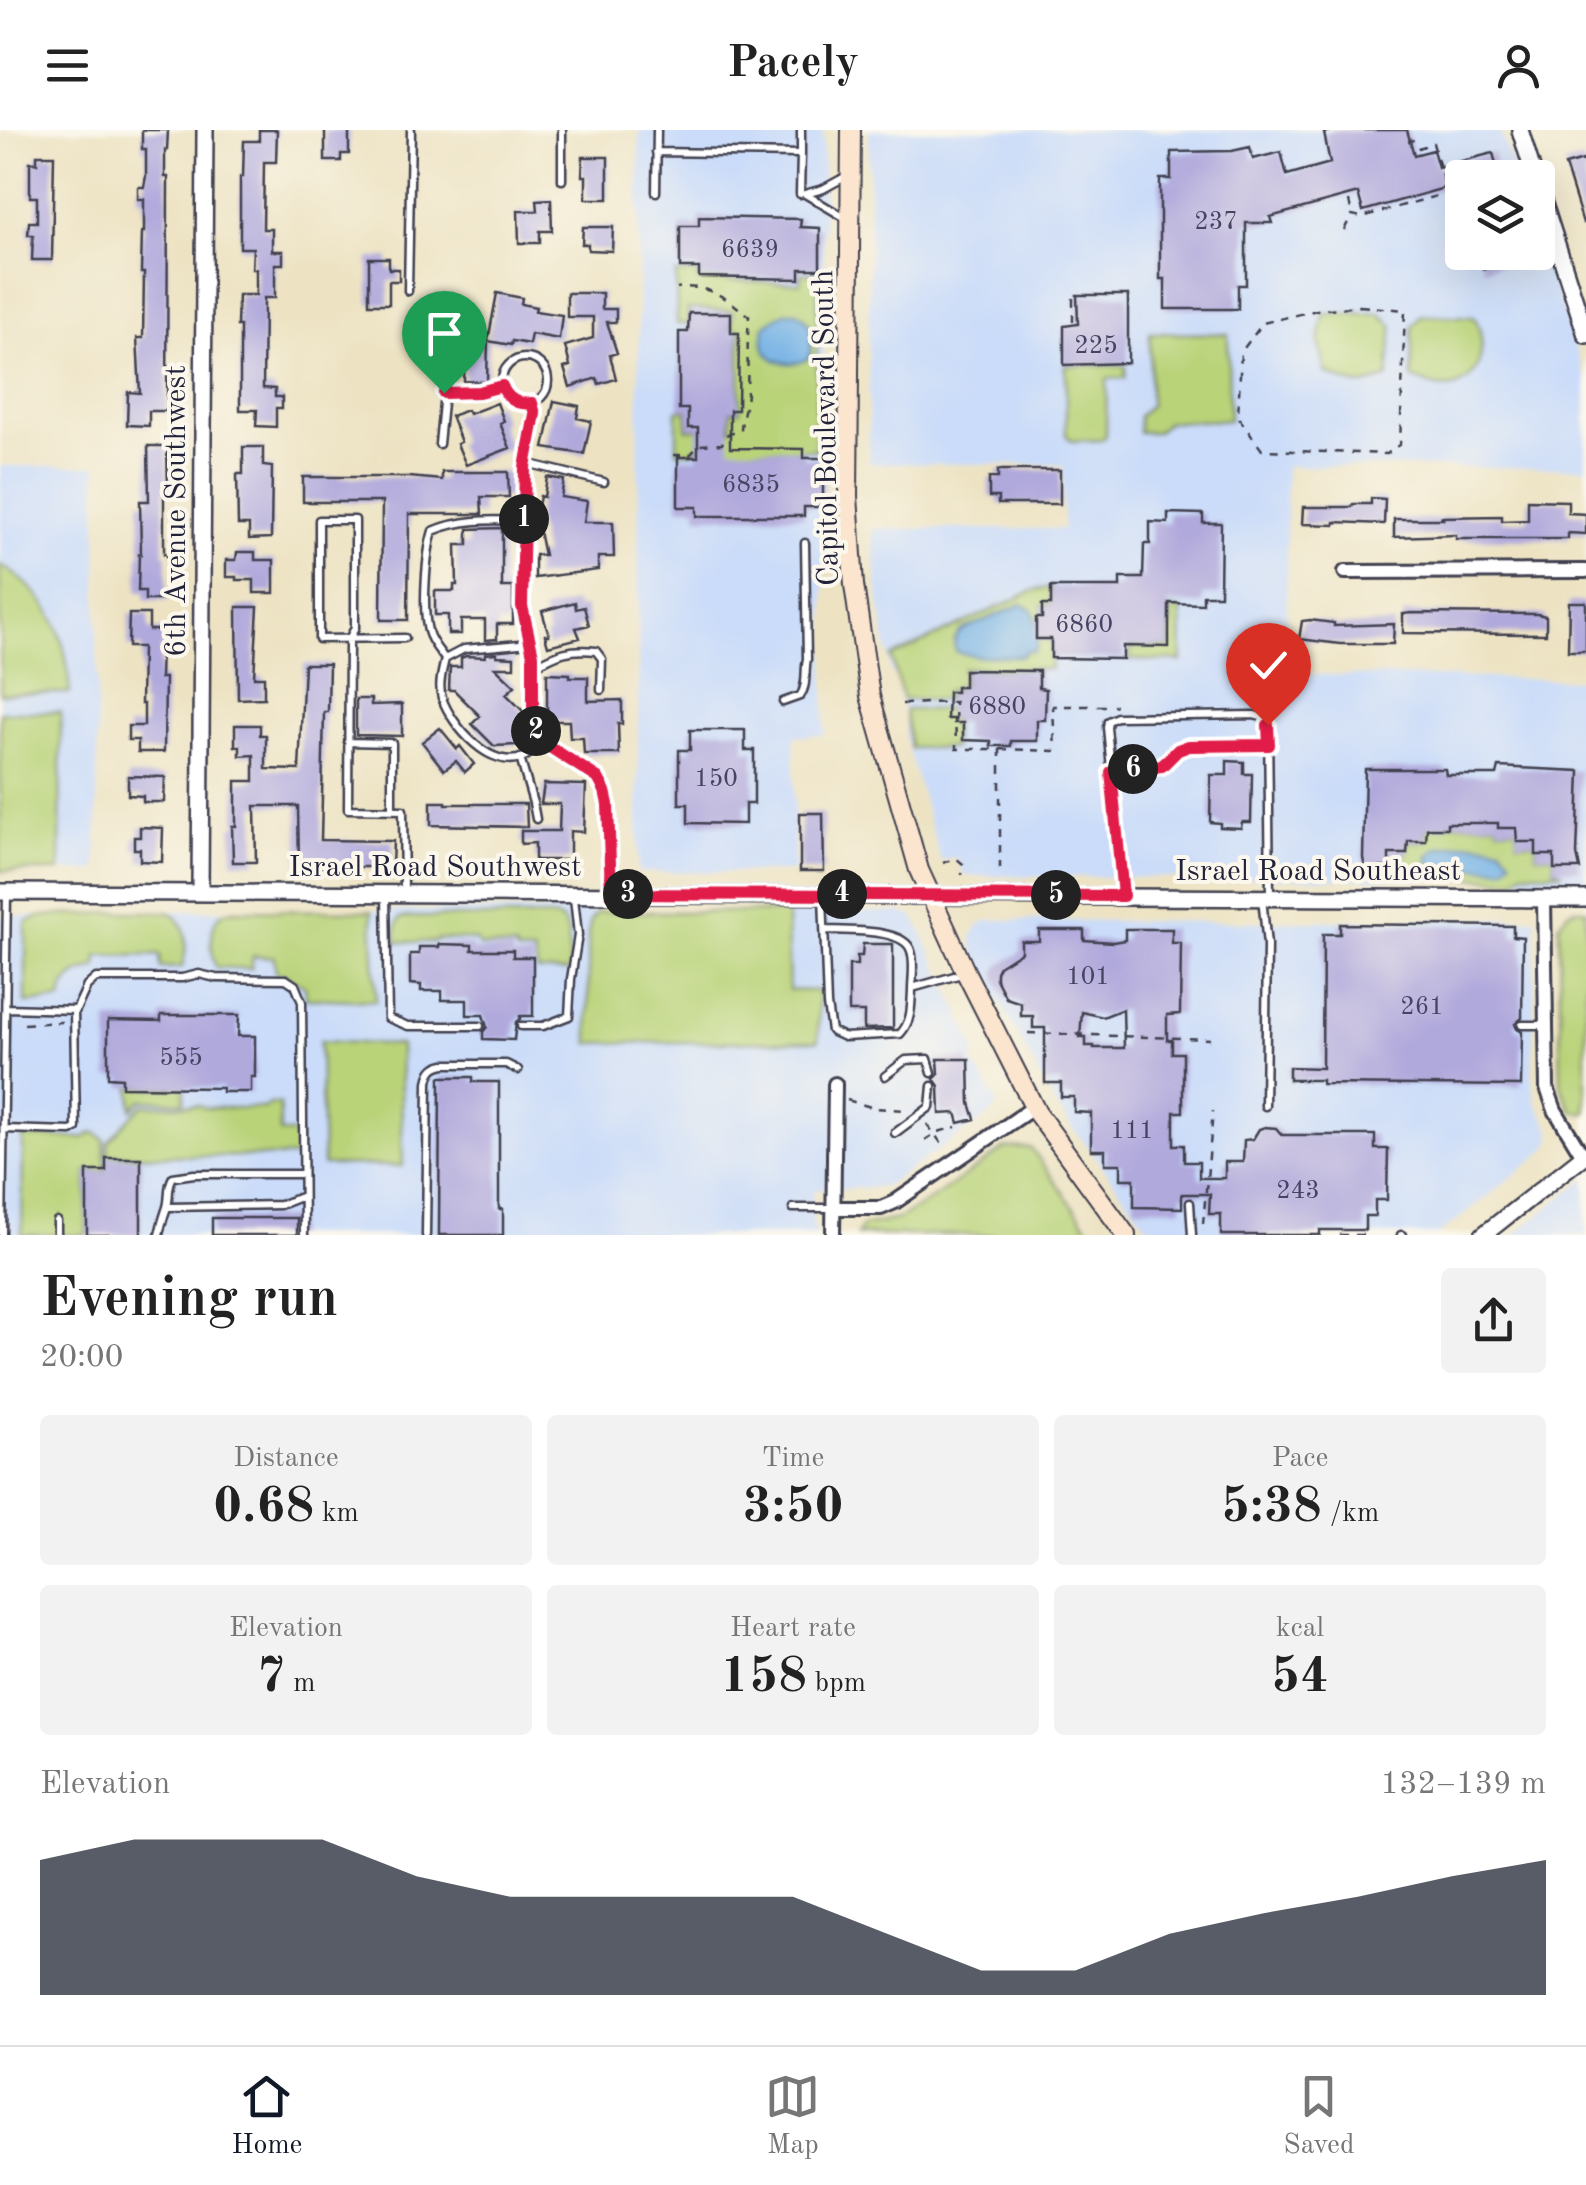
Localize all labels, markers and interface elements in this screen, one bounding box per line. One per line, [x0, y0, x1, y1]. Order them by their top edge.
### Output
icon: menu [40, 38, 95, 93]
icon: person [1491, 38, 1546, 93]
text: Pacely [727, 42, 859, 87]
map controls [1445, 160, 1555, 270]
button: layers [1445, 160, 1555, 270]
house number: 237 [1194, 210, 1238, 235]
house number: 6639 [721, 238, 779, 263]
street label: Capitol Boulevard South [809, 270, 845, 586]
pin [402, 291, 487, 394]
icon: arrive [417, 306, 472, 361]
house number: 225 [1074, 334, 1118, 359]
street label: 6th Avenue Southwest [162, 365, 192, 657]
house number: 6835 [722, 473, 780, 498]
pin: 1 [499, 494, 549, 544]
text: 1 [516, 505, 532, 533]
house number: 6860 [1055, 613, 1113, 638]
pin [1226, 623, 1311, 726]
icon: check [1241, 638, 1296, 693]
house number: 6880 [968, 695, 1026, 720]
pin: 2 [511, 706, 561, 756]
text: 2 [528, 717, 544, 745]
pin: 6 [1108, 744, 1158, 794]
text: 6 [1125, 755, 1141, 783]
house number: 150 [694, 767, 738, 792]
street label: Israel Road Southwest [289, 853, 581, 883]
street label: Israel Road Southeast [1175, 857, 1461, 887]
pin: 3 [603, 869, 653, 919]
pin: 4 [817, 869, 867, 919]
pin: 5 [1031, 870, 1081, 920]
text: 3 [620, 880, 636, 908]
text: 4 [834, 880, 850, 908]
text: 5 [1048, 881, 1064, 909]
house number: 101 [1066, 965, 1110, 990]
house number: 261 [1400, 995, 1444, 1020]
house number: 555 [159, 1046, 203, 1071]
house number: 111 [1110, 1119, 1154, 1144]
house number: 243 [1276, 1179, 1320, 1204]
button: share [1441, 1268, 1546, 1373]
text: Evening run [40, 1273, 338, 1328]
text: 20:00 [40, 1342, 123, 1374]
text: Distance [233, 1445, 339, 1473]
text: Time [762, 1445, 824, 1473]
text: Pace [1272, 1445, 1328, 1473]
text: 0.68 [213, 1483, 314, 1533]
text: 3:50 [743, 1483, 844, 1533]
text: 5:38 [1221, 1483, 1322, 1533]
text: km [314, 1500, 359, 1528]
text: /km [1322, 1500, 1379, 1528]
text: Elevation [229, 1615, 343, 1643]
text: Heart rate [730, 1615, 856, 1643]
text: kcal [1276, 1615, 1324, 1643]
text: 7 [256, 1653, 285, 1703]
text: 158 [720, 1653, 807, 1703]
text: 54 [1271, 1653, 1329, 1703]
text: m [285, 1670, 316, 1698]
text: bpm [807, 1670, 866, 1698]
text: Elevation [40, 1769, 170, 1801]
text: 132–139 m [1380, 1769, 1546, 1801]
tab: Home [231, 2069, 303, 2164]
tab: Map [765, 2069, 820, 2164]
tab: Saved [1283, 2069, 1355, 2164]

